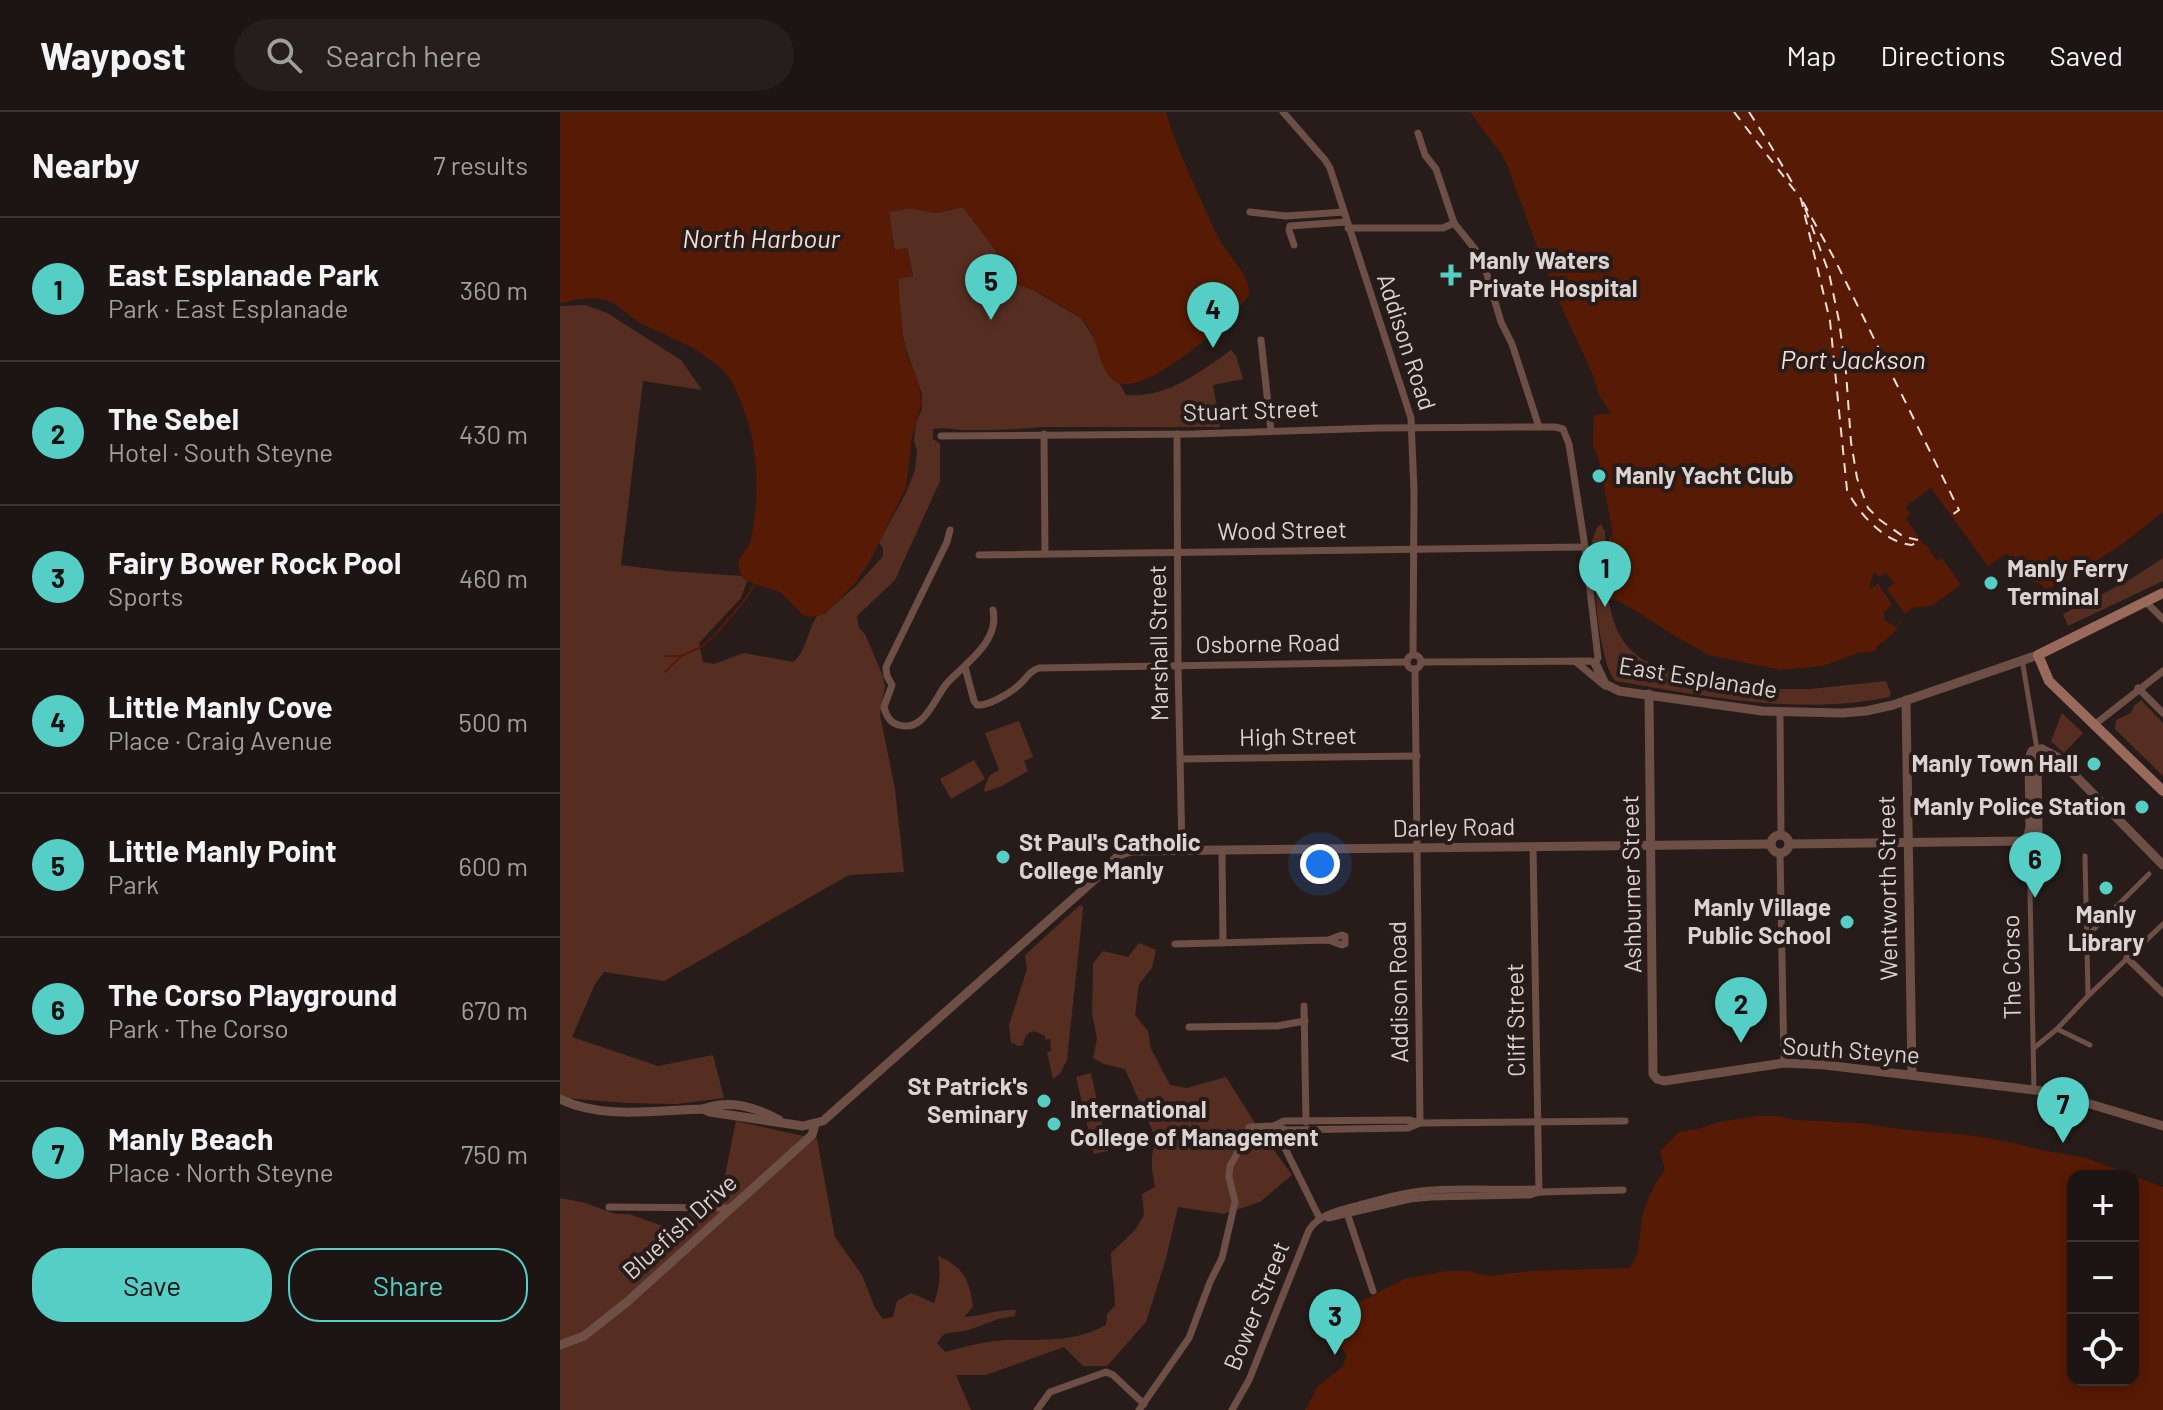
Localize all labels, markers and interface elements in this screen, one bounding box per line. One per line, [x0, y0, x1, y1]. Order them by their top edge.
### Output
search box [234, 19, 794, 91]
text: Waypost [40, 32, 186, 78]
icon: search [262, 33, 306, 77]
text: Search here [326, 37, 482, 73]
text: Map [1787, 38, 1836, 72]
text: Directions [1880, 38, 2006, 72]
text: Saved [2050, 38, 2123, 72]
text: Nearby [32, 144, 140, 185]
text: 7 results [433, 149, 528, 180]
water label: North Harbour [682, 222, 841, 253]
place label: Manly Waters Private Hospital [1469, 245, 1638, 302]
pin: 5 [965, 254, 1017, 320]
text: East Esplanade Park [108, 256, 379, 292]
marker: Manly Waters Private Hospital [1440, 264, 1462, 286]
street label: Addison Road [1372, 270, 1443, 414]
text: 1 [53, 274, 63, 305]
text: 360 m [460, 274, 528, 305]
pin: 4 [1187, 282, 1239, 348]
text: Park · East Esplanade [108, 292, 348, 323]
water label: Port Jackson [1780, 343, 1926, 374]
street label: Stuart Street [1182, 393, 1319, 426]
text: The Sebel [108, 400, 239, 436]
text: 2 [51, 418, 65, 449]
text: 430 m [459, 418, 528, 449]
text: Hotel · South Steyne [108, 436, 333, 467]
place label: Manly Yacht Club [1615, 460, 1794, 489]
marker: Manly Yacht Club [1590, 467, 1608, 485]
street label: Wood Street [1217, 514, 1347, 545]
pin: 1 [1579, 541, 1631, 607]
text: Fairy Bower Rock Pool [108, 544, 401, 580]
place label: Manly Ferry Terminal [2007, 553, 2129, 610]
text: 3 [51, 562, 65, 593]
text: 460 m [459, 562, 528, 593]
street label: Marshall Street [1142, 565, 1173, 721]
marker: Manly Ferry Terminal [1982, 574, 2000, 592]
text: Sports [108, 580, 183, 611]
street label: Osborne Road [1195, 627, 1341, 658]
street label: East Esplanade [1617, 650, 1780, 703]
text: Little Manly Cove [108, 688, 333, 724]
text: 4 [50, 706, 66, 737]
text: 500 m [459, 706, 528, 737]
street label: High Street [1239, 720, 1357, 751]
text: Place · Craig Avenue [108, 724, 333, 755]
place label: Manly Town Hall [1911, 748, 2078, 777]
marker: Manly Town Hall [2085, 755, 2103, 773]
place label: Manly Police Station [1913, 791, 2126, 820]
street label: Ashburner Street [1614, 795, 1647, 973]
street label: Wentworth Street [1870, 795, 1903, 981]
marker: Manly Police Station [2133, 798, 2151, 816]
street label: Darley Road [1392, 811, 1516, 842]
place label: St Paul's Catholic College Manly [1019, 827, 1201, 884]
text: Little Manly Point [108, 832, 337, 868]
pin: 6 [2009, 832, 2061, 898]
your location [1300, 844, 1340, 884]
marker: St Paul's Catholic College Manly [994, 848, 1012, 866]
text: 5 [51, 850, 65, 881]
text: 600 m [459, 850, 528, 881]
text: Park [108, 868, 159, 899]
marker: Manly Library [2097, 879, 2115, 897]
place label: Manly Village Public School [1688, 892, 1831, 949]
place label: Manly Library [2068, 899, 2144, 956]
marker: Manly Village Public School [1838, 913, 1856, 931]
street label: The Corso [1995, 914, 2026, 1020]
street label: Addison Road [1382, 921, 1413, 1063]
street label: Cliff Street [1499, 963, 1530, 1077]
text: The Corso Playground [108, 976, 397, 1012]
pin: 2 [1715, 977, 1767, 1043]
text: 6 [51, 994, 65, 1025]
text: 670 m [461, 994, 528, 1025]
text: Park · The Corso [108, 1012, 289, 1043]
street label: South Steyne [1781, 1030, 1921, 1069]
place label: St Patrick's Seminary [908, 1071, 1028, 1128]
pin: 7 [2037, 1077, 2089, 1143]
marker: St Patrick's Seminary [1035, 1092, 1053, 1110]
place label: International College of Management [1070, 1094, 1319, 1151]
marker: International College of Management [1045, 1115, 1063, 1133]
text: Manly Beach [108, 1120, 273, 1156]
text: 7 [52, 1138, 64, 1169]
text: 750 m [461, 1138, 528, 1169]
text: Place · North Steyne [108, 1156, 334, 1187]
street label: Bluefish Drive [616, 1167, 742, 1285]
map controls [2067, 1170, 2139, 1386]
button: + [2067, 1170, 2139, 1242]
street label: Bower Street [1217, 1237, 1295, 1374]
button: − [2067, 1242, 2139, 1314]
button: Save [32, 1248, 272, 1322]
button: Share [288, 1248, 528, 1322]
pin: 3 [1309, 1289, 1361, 1355]
button: locate [2067, 1314, 2139, 1386]

